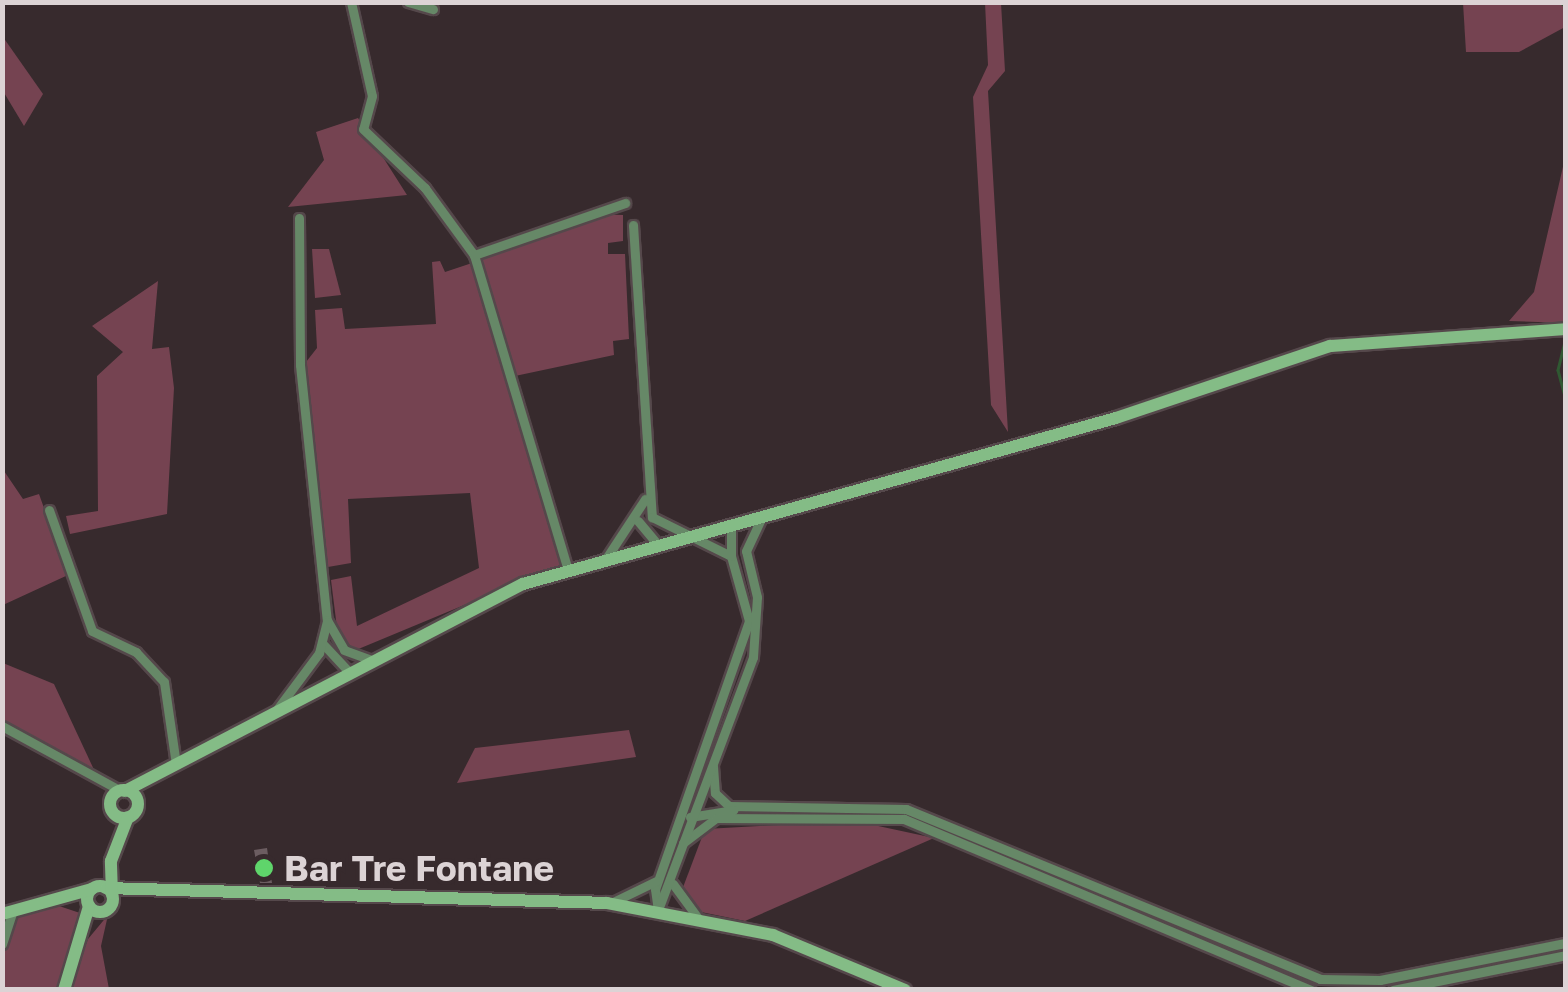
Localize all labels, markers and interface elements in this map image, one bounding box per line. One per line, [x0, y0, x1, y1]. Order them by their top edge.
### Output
place label: Bar Tre Fontane [284, 847, 554, 889]
marker: Bar Tre Fontane [253, 857, 275, 879]

